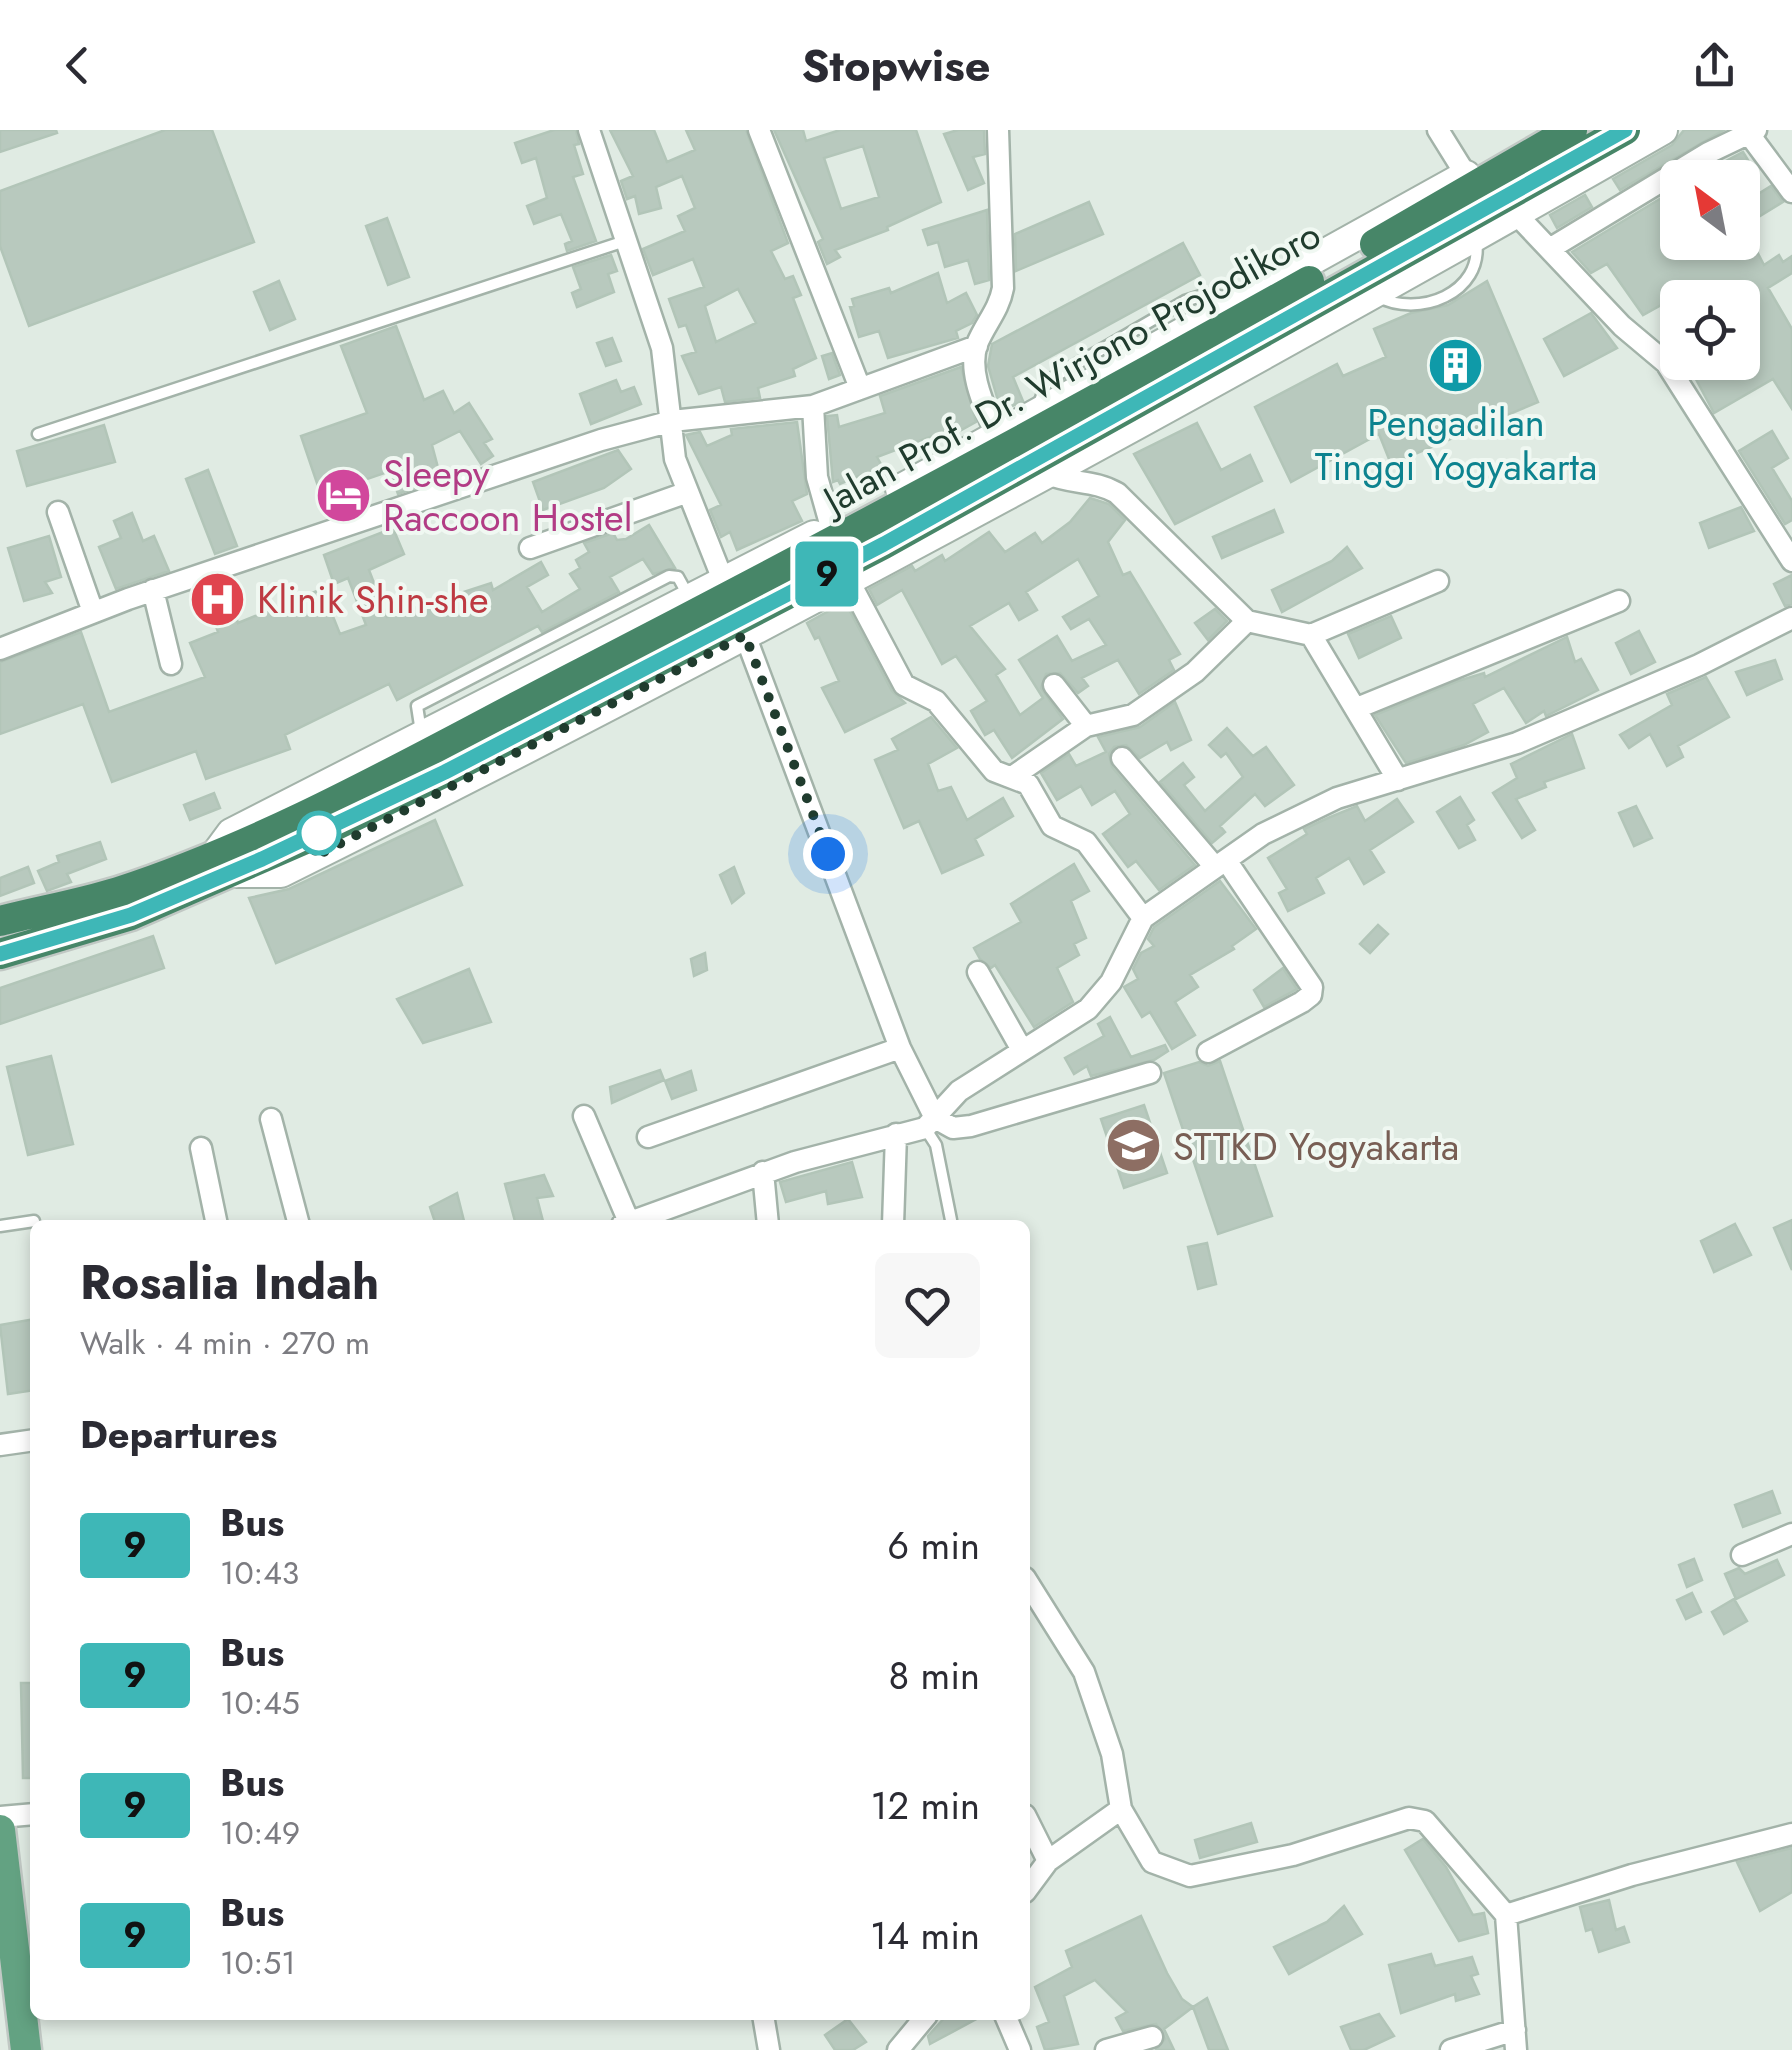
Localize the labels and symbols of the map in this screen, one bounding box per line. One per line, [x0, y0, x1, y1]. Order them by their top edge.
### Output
north arrow [1660, 160, 1760, 260]
street label: Jalan Prof. Dr. Wirjono Projodikoro [809, 207, 1330, 529]
building icon: Pengadilan Tinggi Yogyakarta [1426, 335, 1486, 395]
place label: Pengadilan Tinggi Yogyakarta [1315, 395, 1597, 494]
place label: Sleepy Raccoon Hostel [383, 446, 632, 545]
hotel icon: Sleepy Raccoon Hostel [314, 465, 374, 525]
line badge: 9 [794, 542, 860, 606]
hospital icon: Klinik Shin-she [188, 569, 248, 629]
place label: Klinik Shin-she [257, 572, 488, 627]
unlabelled marker [298, 812, 340, 854]
your location [803, 829, 853, 879]
school or university icon: STTKD Yogyakarta [1104, 1116, 1164, 1176]
place label: STTKD Yogyakarta [1173, 1119, 1459, 1174]

